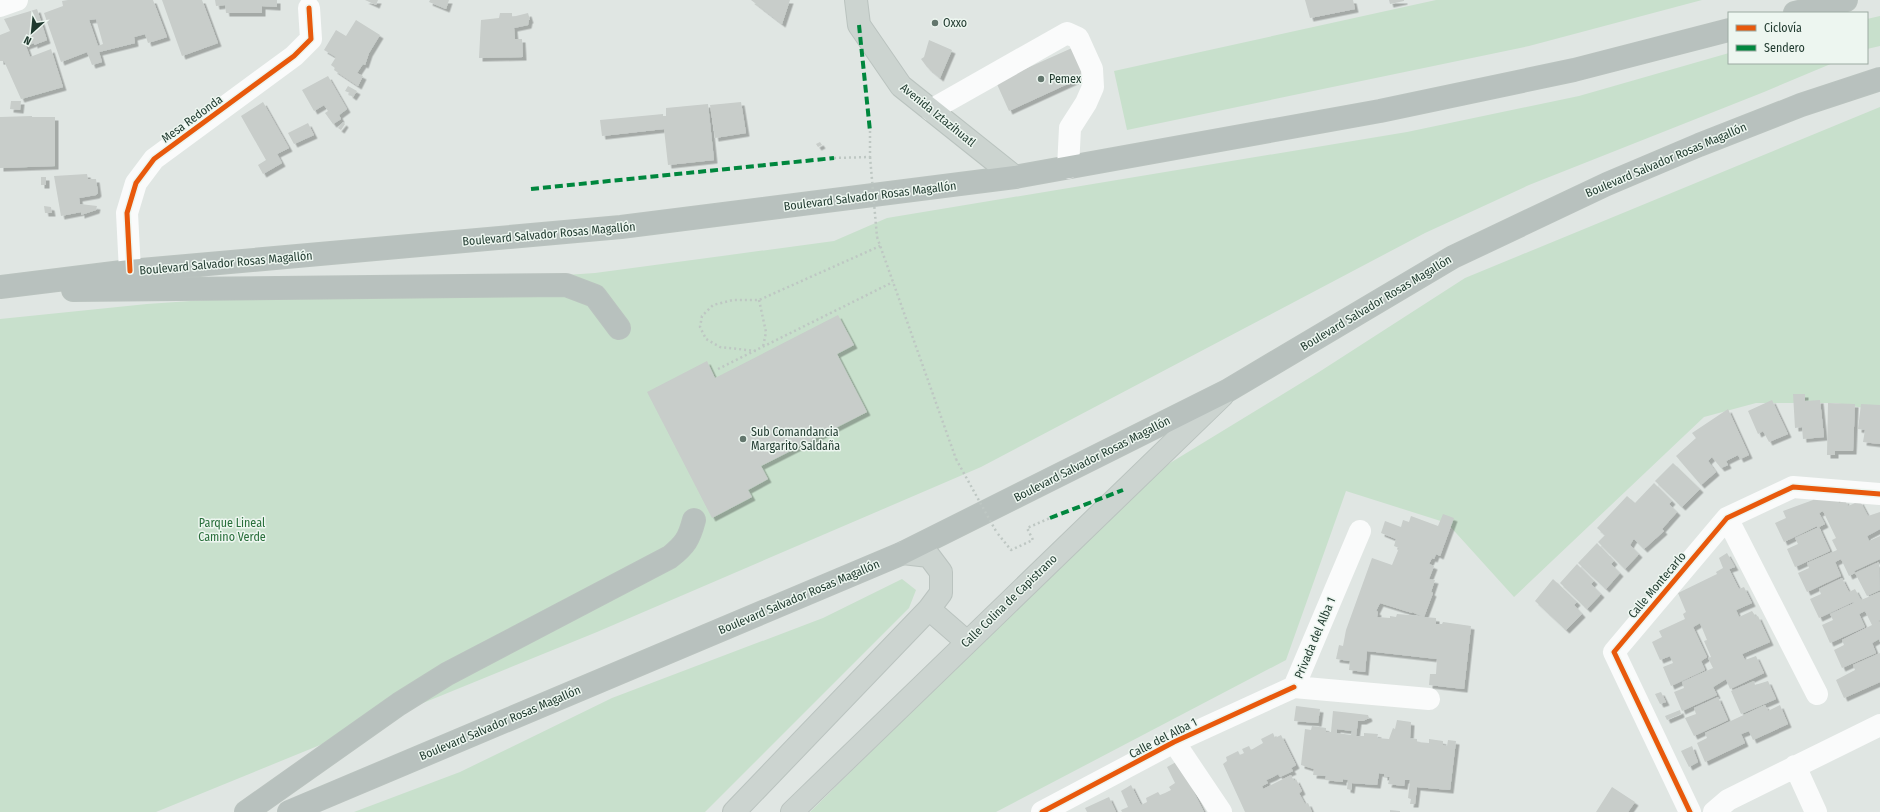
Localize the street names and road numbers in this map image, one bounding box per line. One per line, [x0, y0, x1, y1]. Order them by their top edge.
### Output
street label: Avenida Iztazihuatl [898, 80, 978, 150]
street label: Mesa Redonda [159, 92, 225, 146]
street label: Boulevard Salvador Rosas Magallón [1583, 120, 1749, 200]
street label: Boulevard Salvador Rosas Magallón [783, 178, 957, 214]
street label: Boulevard Salvador Rosas Magallón [462, 219, 636, 249]
street label: Boulevard Salvador Rosas Magallón [139, 248, 313, 278]
street label: Boulevard Salvador Rosas Magallón [1298, 252, 1454, 354]
street label: Boulevard Salvador Rosas Magallón [1011, 413, 1173, 505]
street label: Calle Montecarlo [1625, 549, 1689, 621]
street label: Calle Colina de Capistrano [958, 552, 1060, 650]
street label: Boulevard Salvador Rosas Magallón [716, 557, 882, 637]
street label: Privada del Alba 1 [1292, 595, 1338, 681]
street label: Boulevard Salvador Rosas Magallón [417, 683, 583, 763]
street label: Calle del Alba 1 [1127, 715, 1199, 761]

